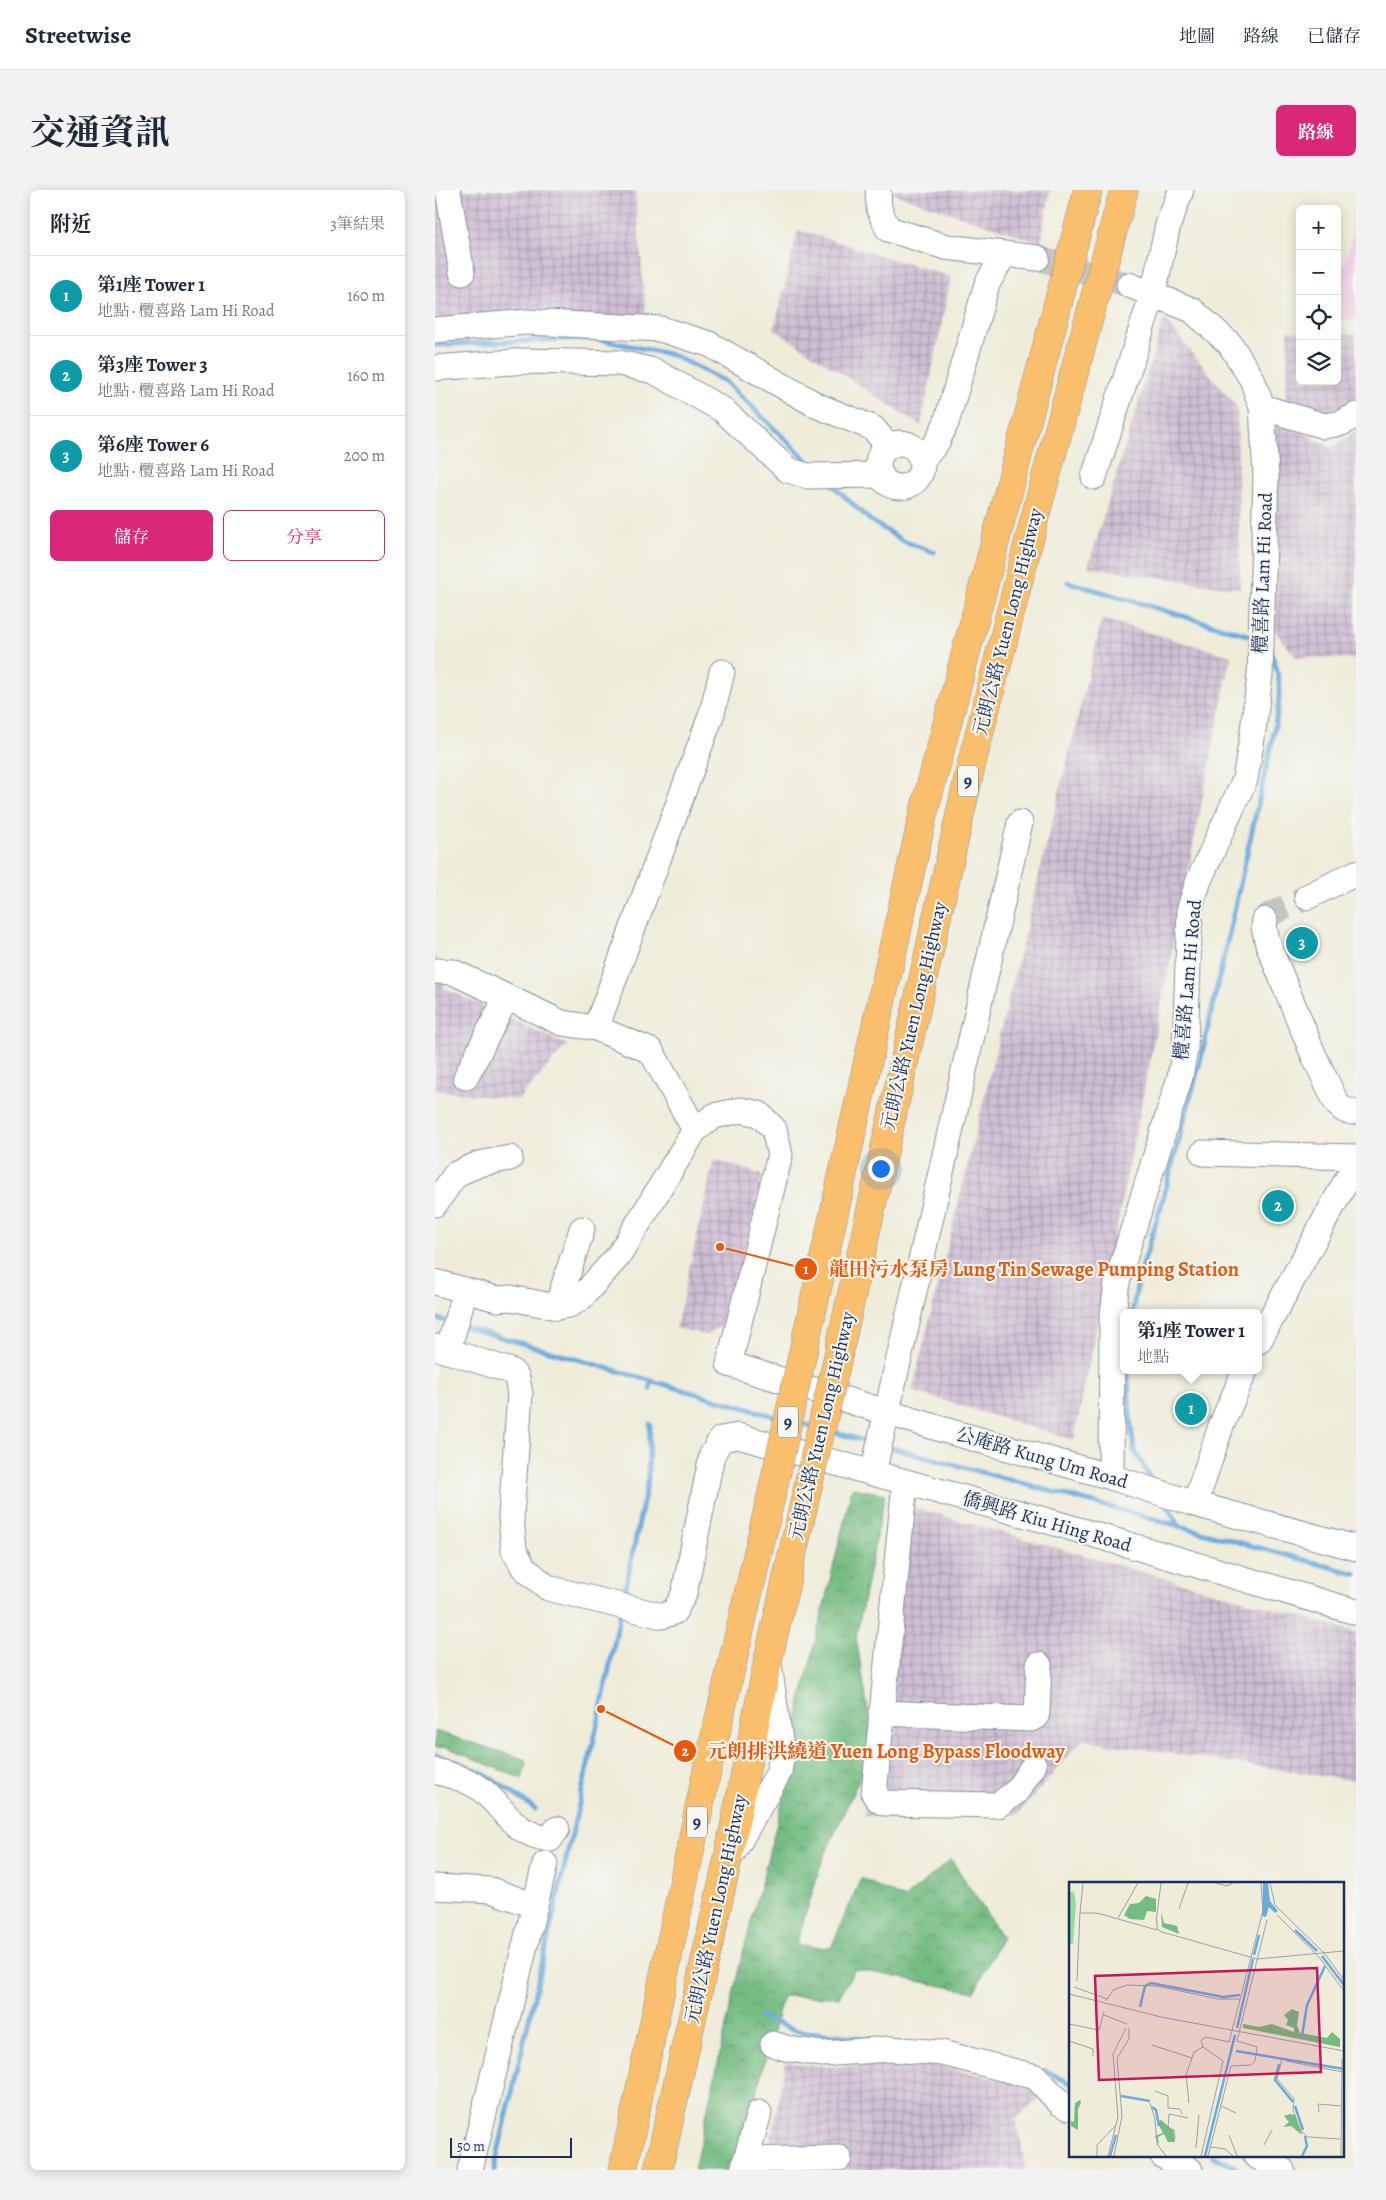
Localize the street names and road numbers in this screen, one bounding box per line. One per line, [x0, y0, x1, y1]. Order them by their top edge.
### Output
street label: 欖喜路 Lam Hi Road [1247, 491, 1279, 654]
street label: 元朗公路 Yuen Long Highway [967, 505, 1049, 739]
road number: 9 [958, 766, 978, 796]
street label: 欖喜路 Lam Hi Road [1168, 898, 1208, 1062]
street label: 元朗公路 Yuen Long Highway [875, 899, 953, 1133]
street label: 元朗公路 Yuen Long Highway [783, 1309, 861, 1543]
road number: 9 [778, 1406, 798, 1438]
street label: 公庵路 Kung Um Road [953, 1421, 1132, 1495]
street label: 僑興路 Kiu Hing Road [959, 1485, 1135, 1559]
street label: 元朗公路 Yuen Long Highway [679, 1791, 753, 2026]
road number: 9 [687, 1806, 707, 1838]

